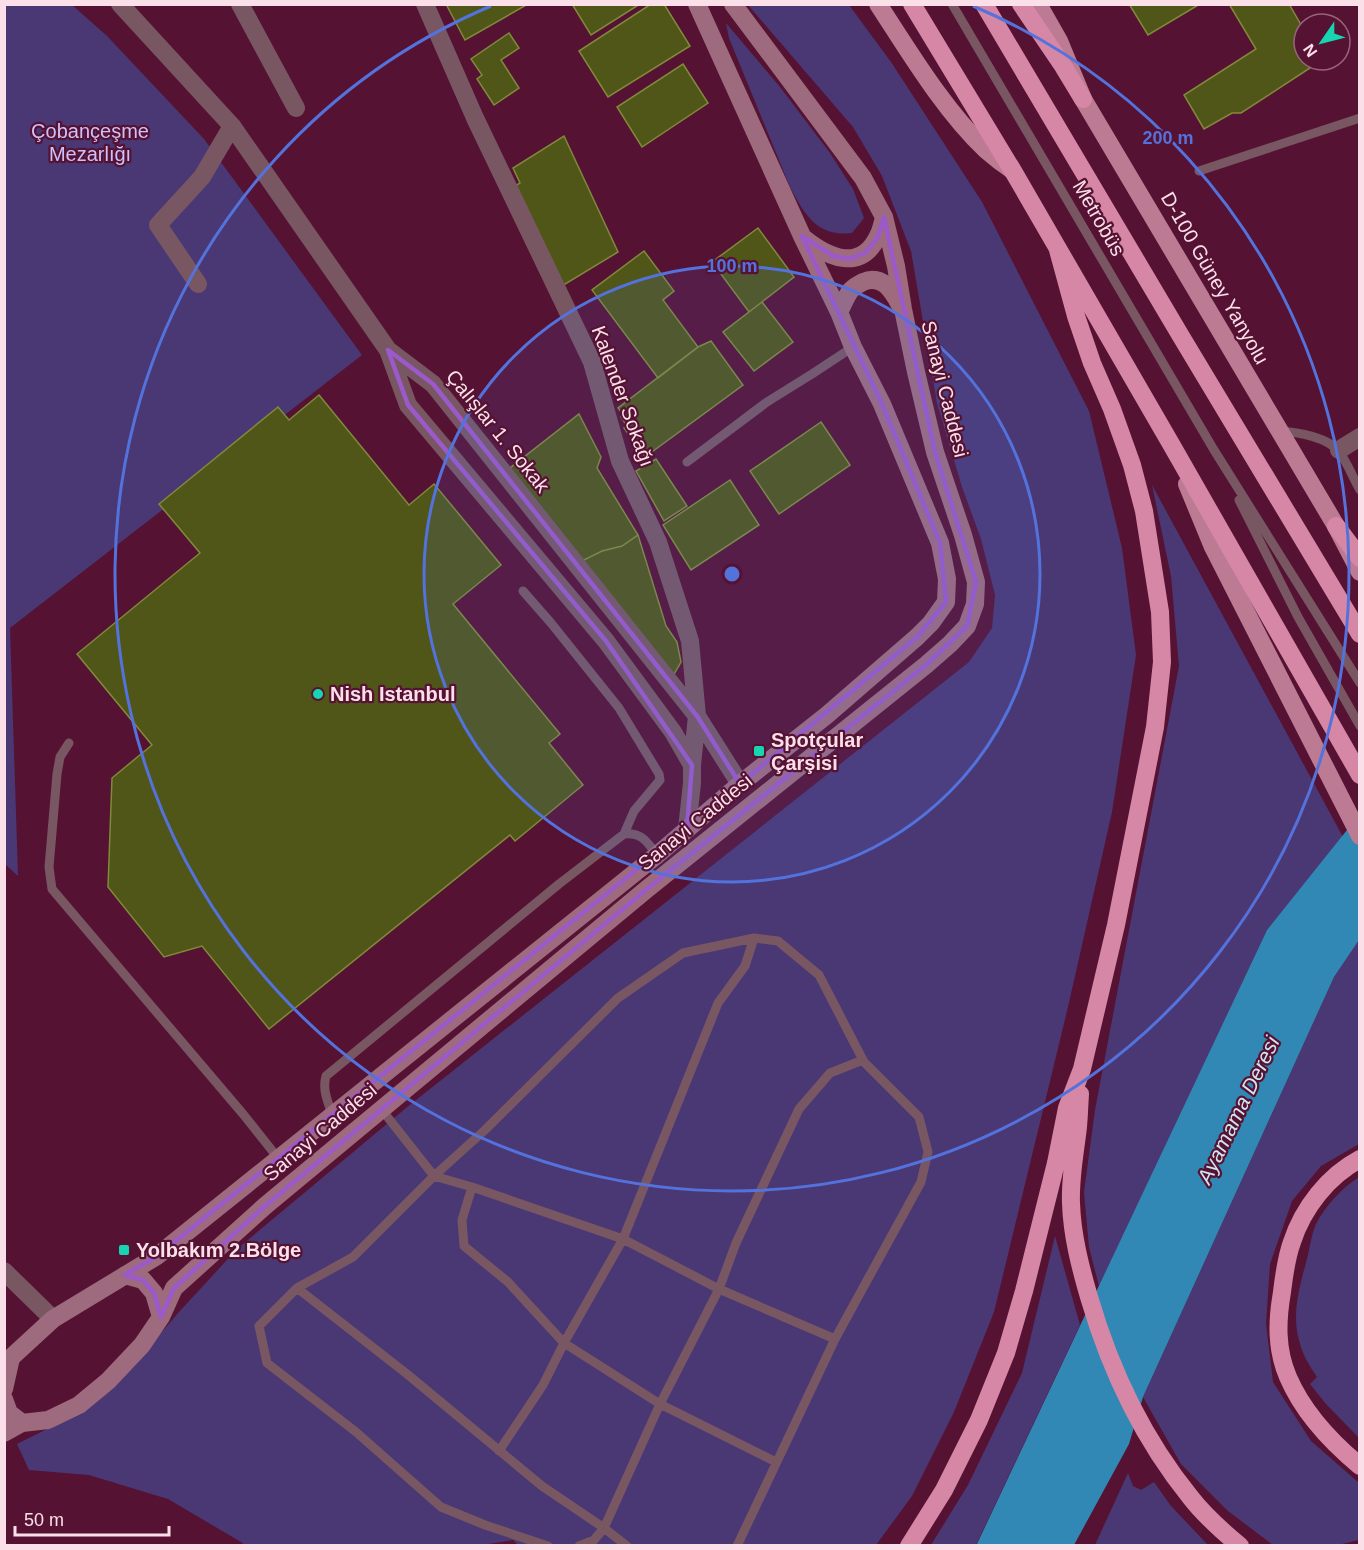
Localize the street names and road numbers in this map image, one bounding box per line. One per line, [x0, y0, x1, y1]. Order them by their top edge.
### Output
street label: Metrobüs [1069, 176, 1129, 260]
street label: D-100 Güney Yanyolu [1157, 188, 1273, 368]
street label: Sanayi Caddesi [917, 318, 973, 460]
street label: Kalender Sokağı [587, 323, 659, 469]
street label: Çalışlar 1. Sokak [442, 365, 555, 497]
street label: Sanayi Caddesi [634, 769, 756, 875]
street label: Sanayi Caddesi [259, 1079, 381, 1185]

